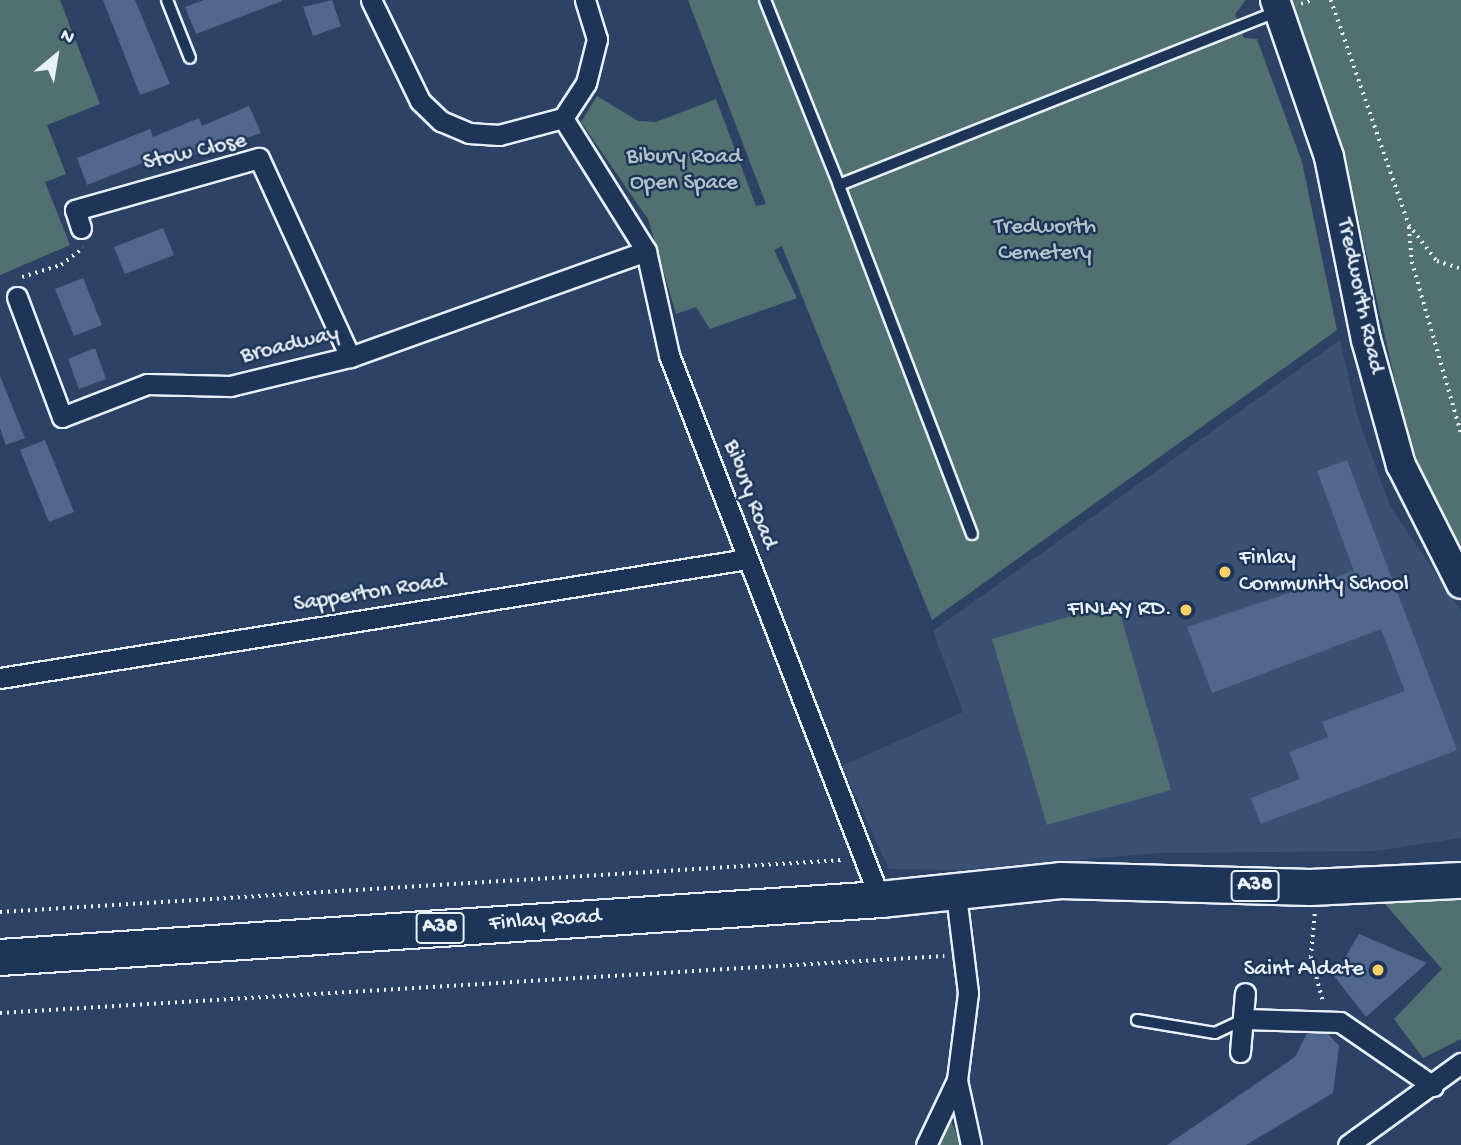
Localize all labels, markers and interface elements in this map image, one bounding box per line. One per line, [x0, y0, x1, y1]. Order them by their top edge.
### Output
north arrow [21, 21, 91, 91]
text: N [56, 24, 78, 50]
street label: Stow Close [141, 128, 249, 178]
park label: Bibury Road Open Space [627, 144, 741, 198]
park label: Tredworth Cemetery [994, 214, 1096, 268]
street label: Tredworth Road [1329, 216, 1389, 376]
street label: Broadway [238, 321, 342, 371]
street label: Bibury Road [716, 436, 782, 554]
place label: Finlay Community School [1239, 545, 1409, 599]
marker: Finlay Community School [1217, 564, 1233, 580]
street label: Sapperton Road [292, 568, 448, 620]
place label: FINLAY RD. [1067, 596, 1172, 624]
marker: FINLAY RD. [1178, 602, 1194, 618]
road number: A38 [1230, 868, 1280, 903]
street label: Finlay Road [488, 903, 602, 939]
road number: A38 [416, 911, 464, 946]
place label: Saint Aldate [1244, 956, 1364, 984]
marker: Saint Aldate [1370, 962, 1386, 978]

